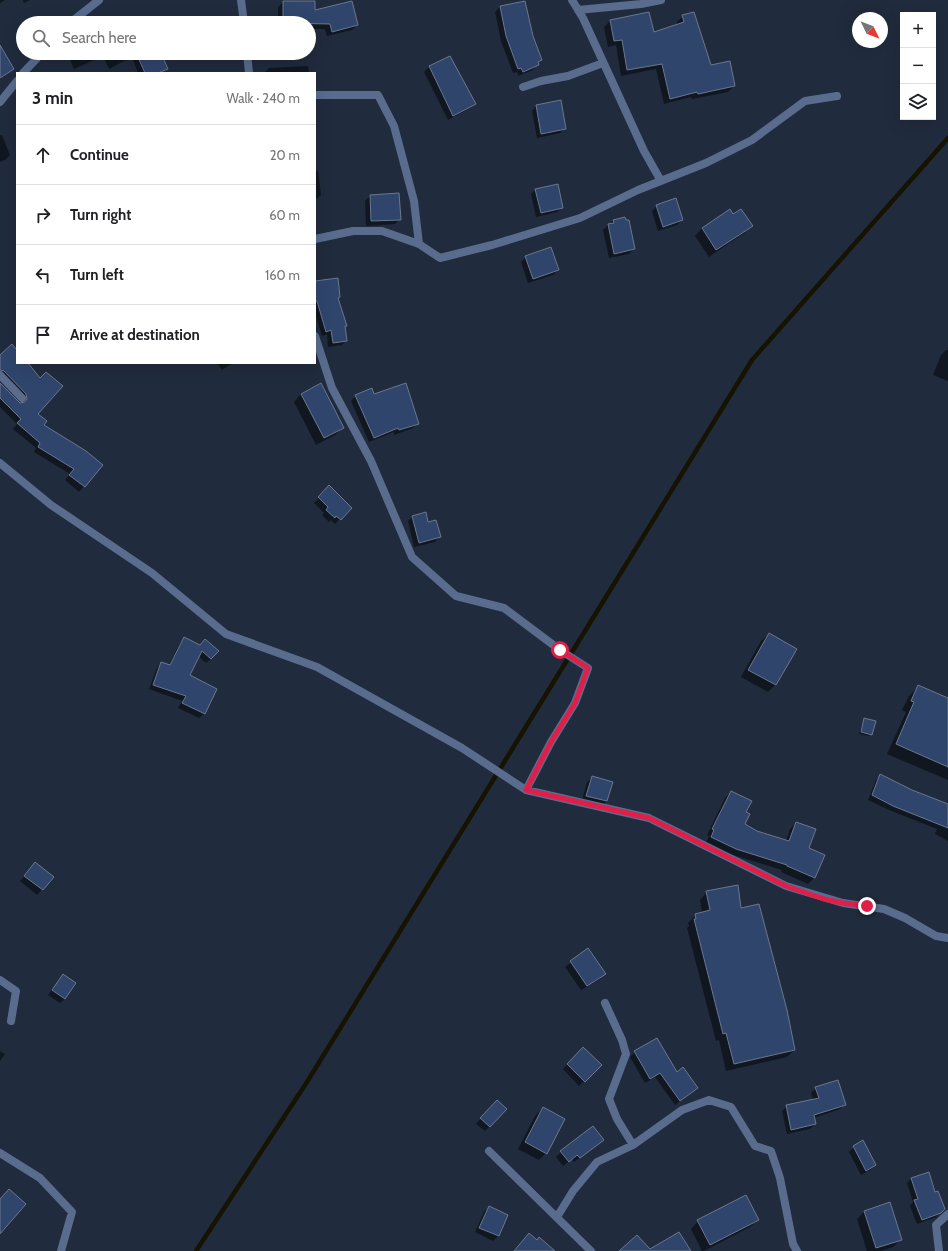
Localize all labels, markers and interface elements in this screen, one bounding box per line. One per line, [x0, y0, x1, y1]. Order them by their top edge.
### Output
north arrow [852, 12, 888, 48]
map controls [900, 12, 936, 120]
button: + [900, 12, 936, 48]
search box [16, 16, 316, 60]
icon: search [30, 27, 52, 49]
text: Search here [62, 29, 137, 47]
button: − [900, 48, 936, 84]
button: layers [900, 84, 936, 120]
text: 3 min [32, 88, 73, 108]
text: Walk · 240 m [226, 90, 300, 106]
icon: ahead [32, 144, 54, 166]
text: Continue [70, 146, 129, 164]
text: 20 m [270, 147, 300, 163]
icon: right [32, 204, 54, 226]
text: Turn right [70, 206, 131, 224]
text: 60 m [269, 207, 300, 223]
icon: left [32, 264, 54, 286]
text: Turn left [70, 266, 124, 284]
text: 160 m [265, 267, 300, 283]
icon: arrive [32, 324, 54, 346]
text: Arrive at destination [70, 326, 200, 344]
route start [551, 641, 569, 659]
route end [858, 897, 876, 915]

